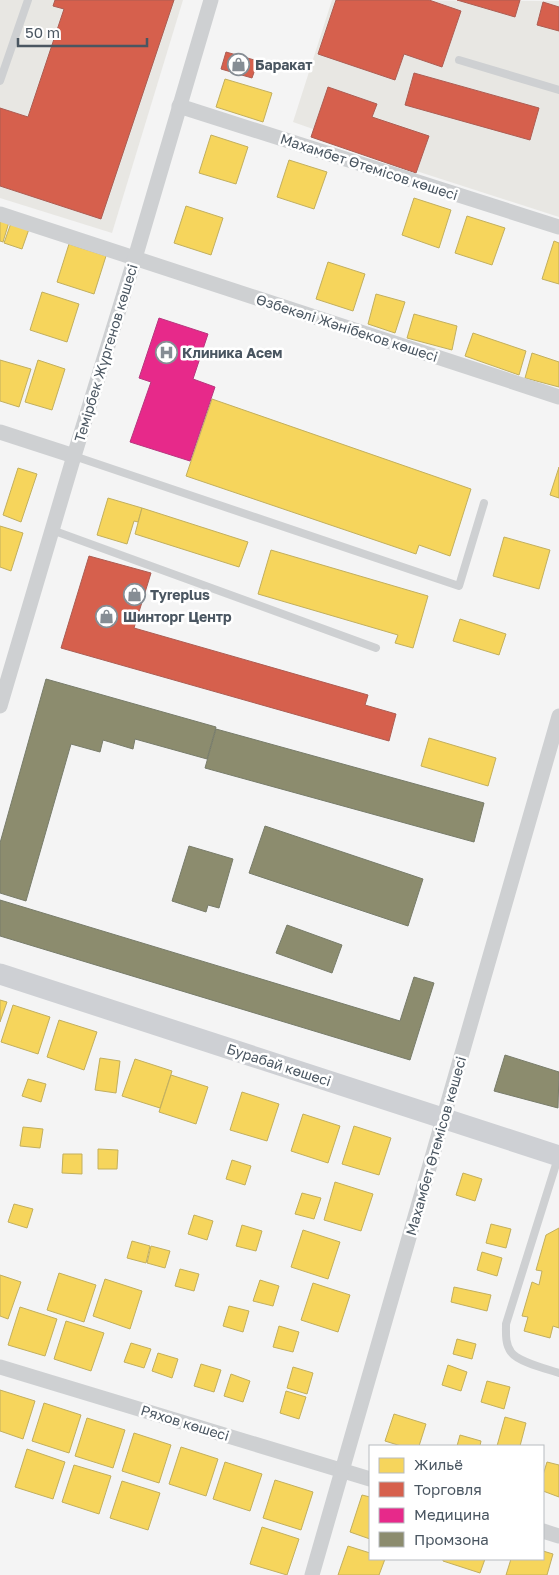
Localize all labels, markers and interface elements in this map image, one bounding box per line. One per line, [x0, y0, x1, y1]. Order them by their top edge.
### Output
scale bar [18, 15, 146, 47]
text: 50 m [25, 23, 60, 41]
shop icon: Баракат [227, 53, 251, 77]
place label: Баракат [255, 56, 313, 73]
street label: Махамбет Өтемісов көшесі [278, 130, 460, 203]
street label: Темірбек Жүргенов көшесі [70, 262, 141, 444]
street label: Өзбекәлі Жәнібеков көшесі [254, 290, 440, 365]
hospital icon: Клиника Асем [154, 341, 178, 365]
place label: Клиника Асем [182, 344, 282, 361]
shop icon: Tyreplus [122, 583, 146, 607]
place label: Tyreplus [150, 586, 210, 603]
shop icon: Шинторг Центр [95, 605, 119, 629]
place label: Шинторг Центр [123, 608, 232, 625]
street label: Бурабай көшесі [225, 1040, 333, 1089]
street label: Махамбет Өтемісов көшесі [402, 1054, 469, 1237]
street label: Ряхов көшесі [139, 1401, 231, 1444]
legend [369, 1445, 544, 1560]
text: Жильё [414, 1455, 463, 1473]
text: Торговля [414, 1480, 482, 1498]
text: Медицина [414, 1505, 490, 1523]
text: Промзона [414, 1530, 489, 1548]

